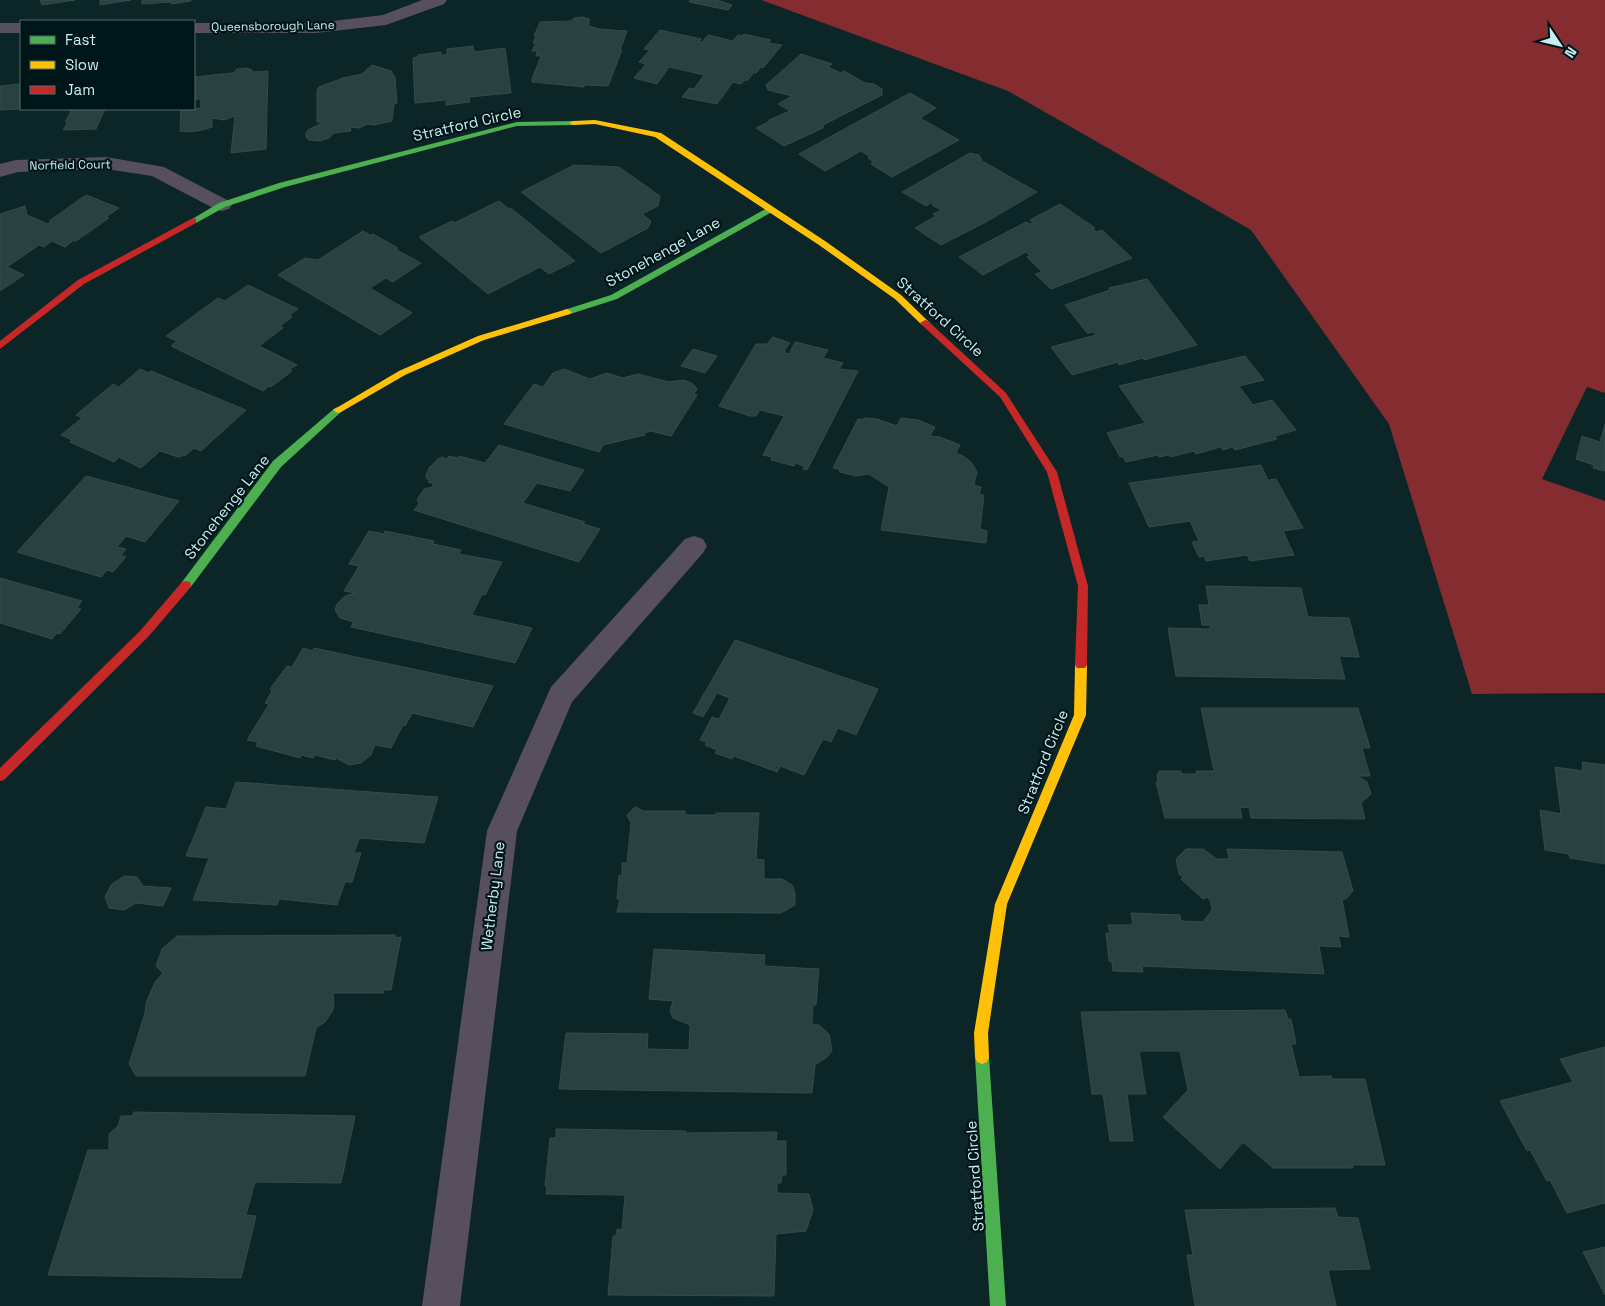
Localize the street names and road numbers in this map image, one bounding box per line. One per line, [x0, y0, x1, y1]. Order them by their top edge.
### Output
street label: Queensborough Lane [211, 17, 335, 35]
street label: Stratford Circle [411, 102, 523, 145]
street label: Norfield Court [29, 156, 111, 174]
street label: Stonehenge Lane [602, 212, 723, 291]
street label: Stratford Circle [893, 273, 988, 361]
street label: Stonehenge Lane [180, 450, 273, 563]
street label: Stratford Circle [1013, 707, 1072, 817]
street label: Wetherby Lane [476, 840, 509, 952]
street label: Stratford Circle [961, 1120, 988, 1232]

